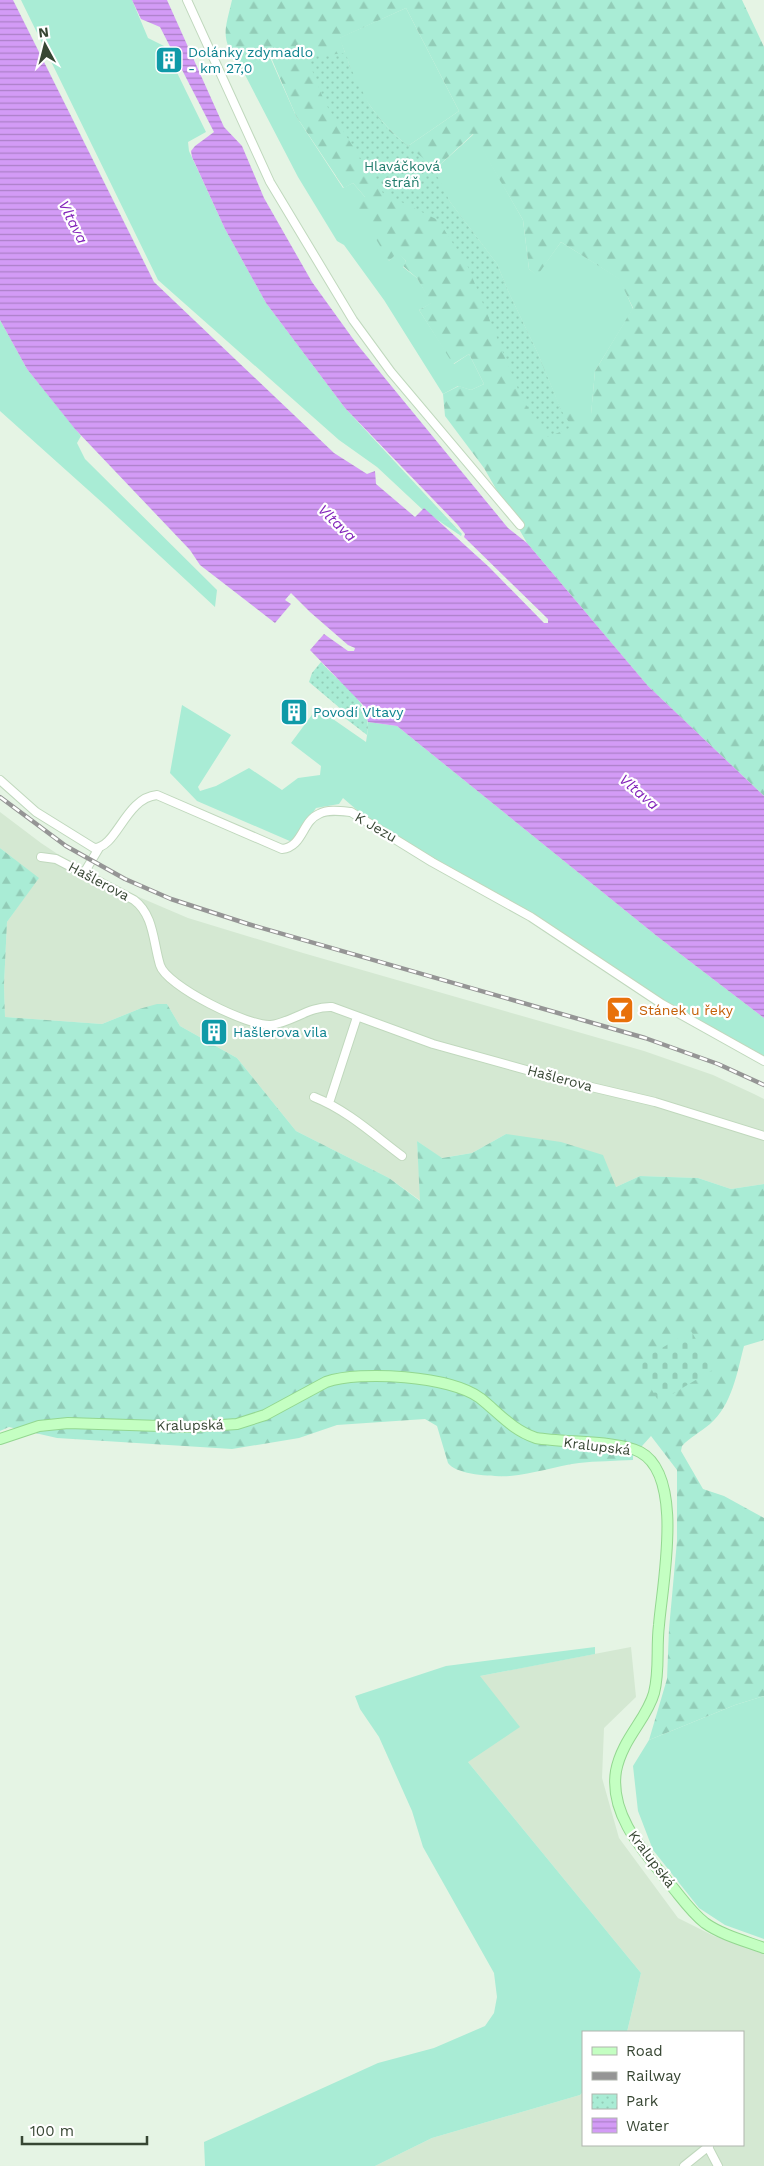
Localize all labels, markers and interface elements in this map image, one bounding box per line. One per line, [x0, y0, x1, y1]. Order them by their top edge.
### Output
north arrow [20, 20, 70, 70]
text: N [37, 24, 50, 41]
place label: Dolánky zdymadlo - km 27,0 [188, 44, 313, 76]
building icon: Dolánky zdymadlo - km 27,0 [154, 45, 184, 75]
park label: Hlaváčková stráň [364, 158, 440, 190]
water label: Vltava [55, 197, 91, 247]
water label: Vltava [314, 501, 360, 545]
building icon: Povodí Vltavy [279, 697, 309, 727]
place label: Povodí Vltavy [313, 704, 404, 720]
water label: Vltava [616, 770, 662, 814]
street label: K Jezu [352, 809, 400, 845]
street label: Hašlerova [66, 858, 132, 904]
bar icon: Stánek u řeky [605, 995, 635, 1025]
place label: Stánek u řeky [639, 1002, 734, 1018]
building icon: Hašlerova vila [199, 1017, 229, 1047]
place label: Hašlerova vila [233, 1024, 327, 1040]
street label: Hašlerova [526, 1062, 594, 1094]
street label: Kralupská [156, 1416, 224, 1434]
street label: Kralupská [563, 1434, 632, 1458]
street label: Kralupská [625, 1827, 679, 1891]
legend [582, 2031, 744, 2146]
text: Road [626, 2042, 663, 2060]
text: Railway [626, 2067, 681, 2085]
text: Park [626, 2092, 659, 2110]
scale bar [22, 2114, 148, 2146]
text: Water [626, 2117, 669, 2135]
text: 100 m [30, 2122, 74, 2140]

